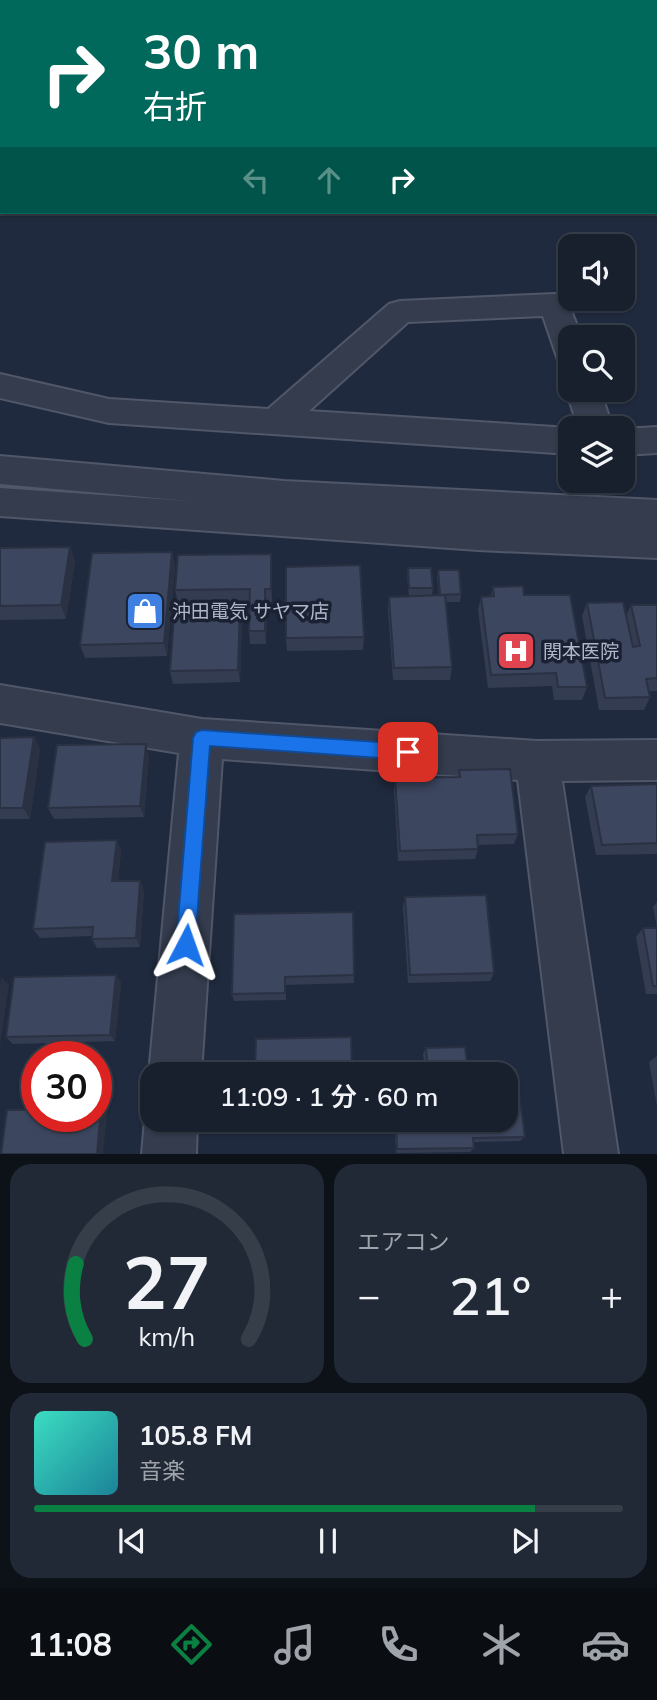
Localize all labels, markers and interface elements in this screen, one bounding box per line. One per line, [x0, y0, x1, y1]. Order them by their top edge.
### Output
text: 30 m [143, 20, 259, 81]
icon: right [28, 28, 119, 119]
text: 右折 [143, 86, 207, 126]
icon: left [237, 161, 275, 199]
icon: ahead [310, 161, 348, 199]
icon: right [383, 161, 421, 199]
map controls [558, 234, 635, 493]
button: sound [558, 234, 635, 311]
button: search [558, 325, 635, 402]
button: layers [558, 416, 635, 493]
shop icon: 沖田電気 サヤマ店 [124, 590, 166, 632]
place label: 沖田電気 サヤマ店 [172, 599, 329, 623]
hospital icon: 関本医院 [495, 630, 537, 672]
place label: 関本医院 [543, 639, 619, 663]
pin [378, 722, 438, 782]
icon: arrive [389, 733, 427, 771]
position arrow [149, 908, 223, 982]
speed limit sign: 30 [21, 1041, 112, 1132]
text: 11:09 · 1 分 · 60 m [220, 1080, 438, 1113]
text: エアコン [358, 1227, 450, 1256]
text: 27 [123, 1237, 210, 1328]
text: 21° [449, 1263, 531, 1328]
text: − [358, 1271, 380, 1319]
text: + [600, 1271, 623, 1319]
text: km/h [138, 1321, 195, 1352]
text: 105.8 FM [139, 1419, 252, 1452]
text: 音楽 [139, 1456, 185, 1485]
icon: previous [113, 1522, 151, 1560]
icon: pause [309, 1522, 347, 1560]
icon: next [506, 1522, 544, 1560]
icon: directions [167, 1620, 216, 1669]
icon: music [270, 1620, 319, 1669]
icon: phone [374, 1620, 423, 1669]
icon: climate [477, 1620, 526, 1669]
icon: car [581, 1620, 630, 1669]
text: 11:08 [27, 1624, 112, 1664]

